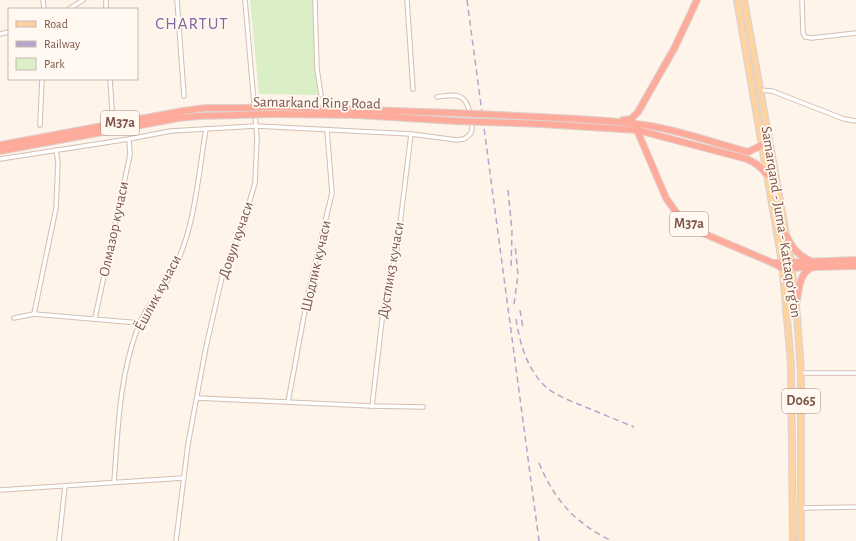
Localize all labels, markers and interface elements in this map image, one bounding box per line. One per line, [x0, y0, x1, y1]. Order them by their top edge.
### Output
legend [8, 8, 138, 80]
district label: CHARTUT [155, 15, 229, 32]
text: Road [44, 18, 68, 30]
text: Railway [44, 38, 80, 51]
text: Park [44, 58, 65, 70]
street label: Samarkand Ring Road [253, 94, 381, 112]
road number: M37a [101, 111, 139, 135]
street label: Samarqand - Juma - Kattaqo‘rg‘on [758, 125, 804, 319]
street label: Олмазор кучаси [97, 180, 131, 278]
street label: Довул кучаси [216, 200, 256, 280]
road number: M37a [670, 212, 708, 236]
street label: Шодлик кучаси [298, 219, 334, 313]
street label: Дустлик3 кучаси [375, 221, 407, 319]
street label: Ёшлик кучаси [131, 252, 184, 333]
road number: D065 [782, 389, 820, 413]

